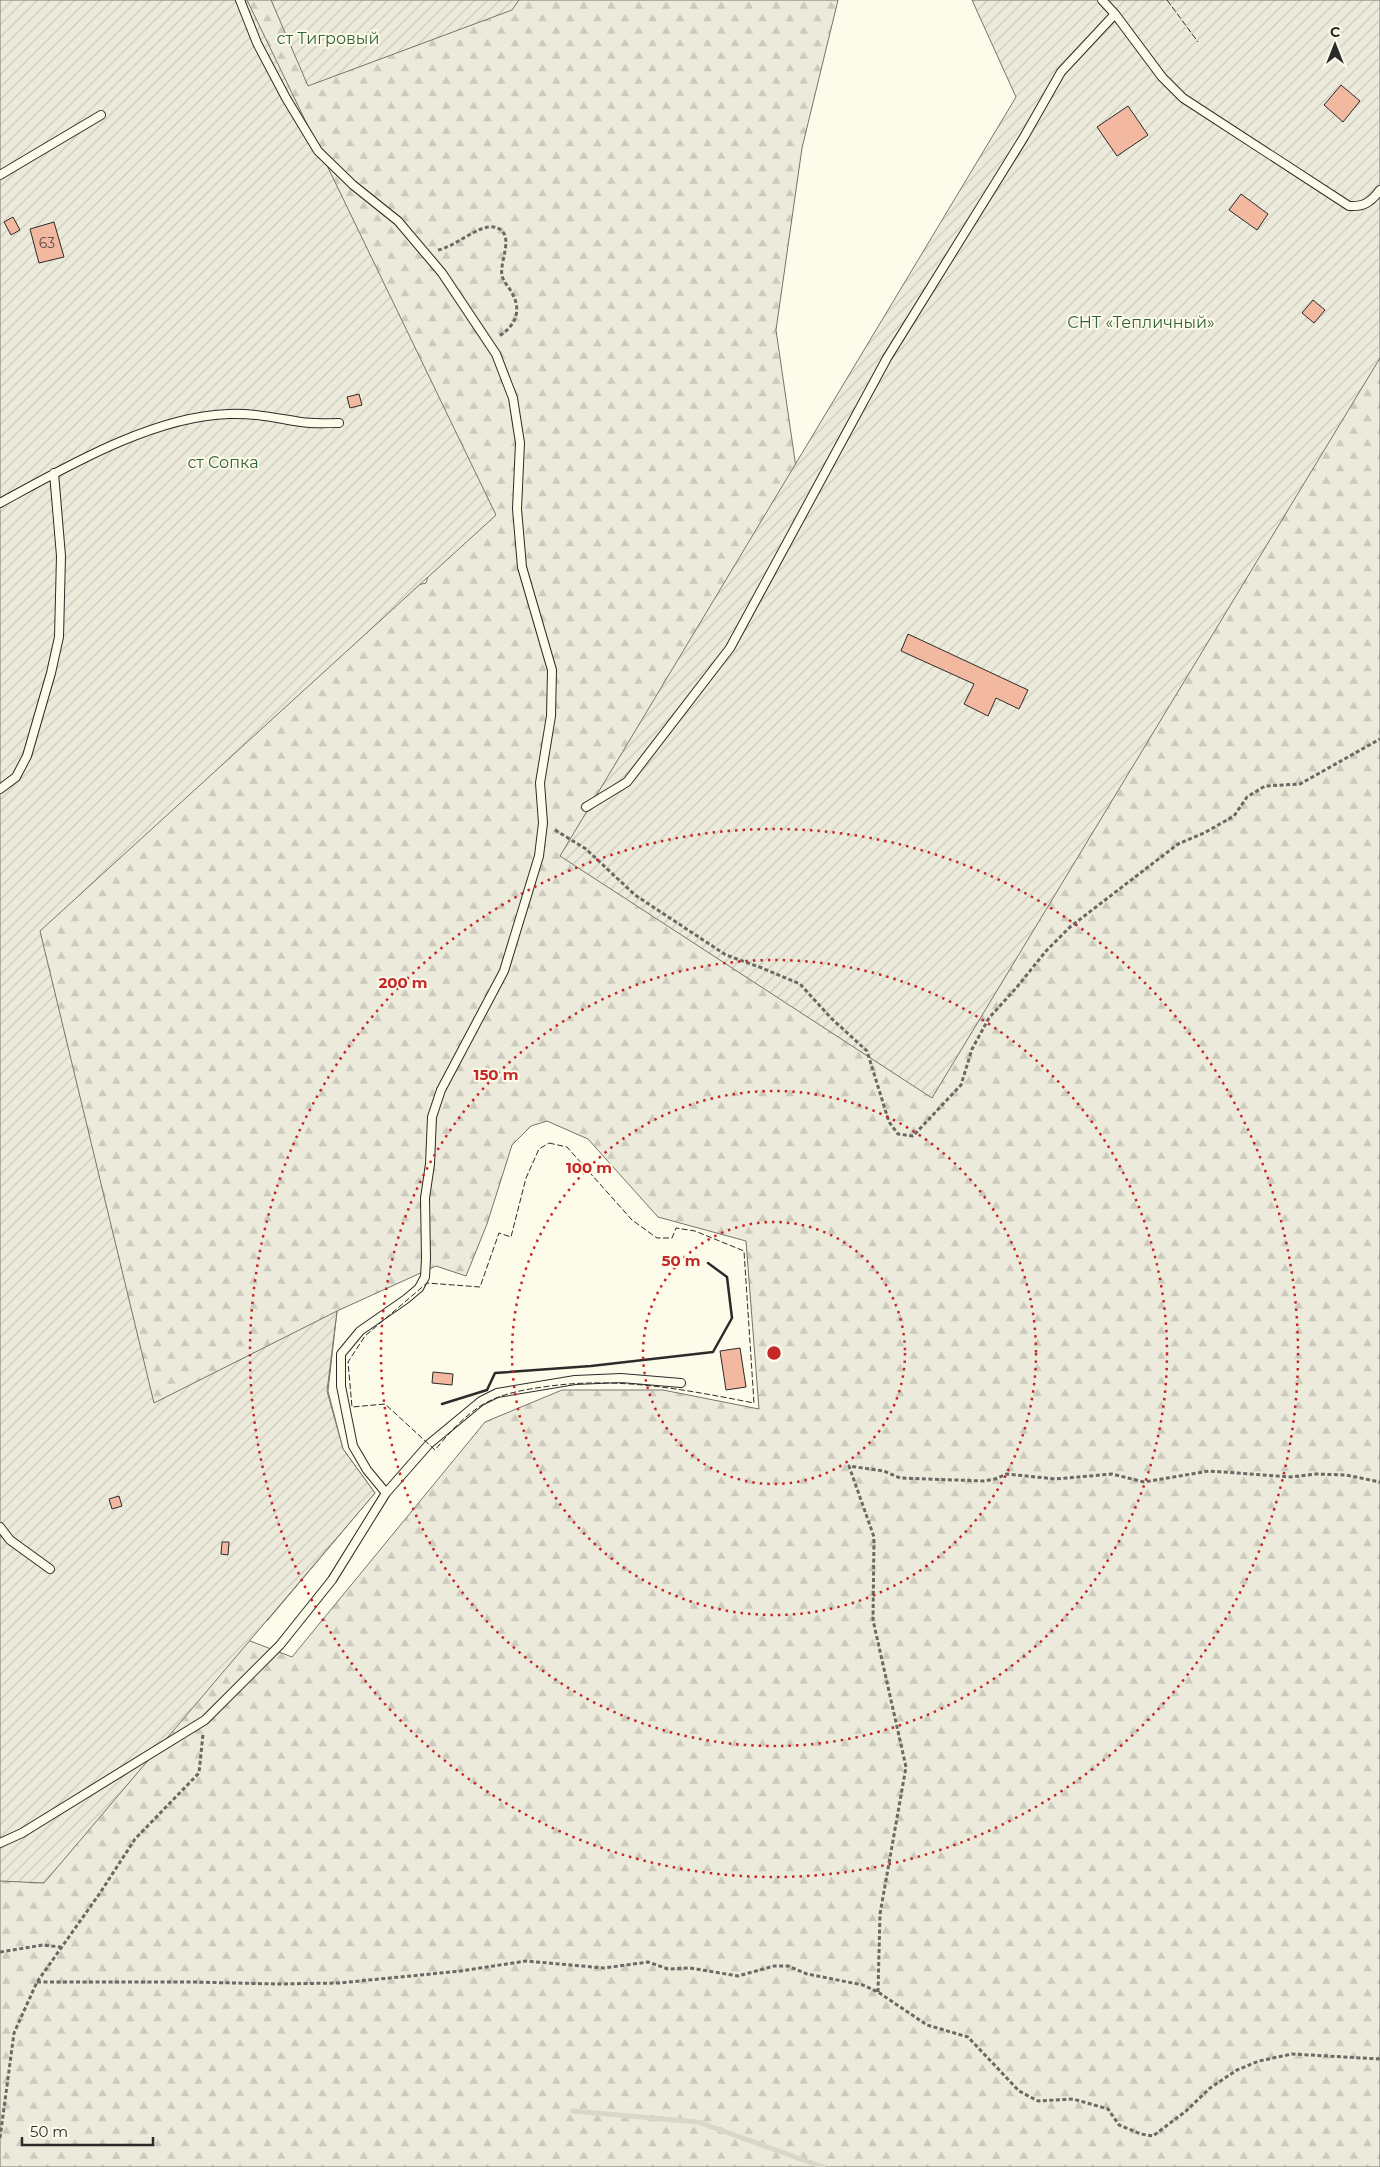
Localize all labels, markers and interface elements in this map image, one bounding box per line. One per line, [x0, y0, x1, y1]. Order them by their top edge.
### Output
north arrow [1310, 20, 1360, 70]
text: С [1330, 23, 1340, 41]
park label: ст Тигровый [277, 29, 379, 48]
house number: 63 [39, 234, 55, 252]
park label: СНТ «Тепличный» [1067, 313, 1215, 332]
park label: ст Сопка [187, 453, 259, 472]
text: 200 m [378, 973, 428, 992]
text: 150 m [474, 1065, 518, 1084]
text: 100 m [566, 1158, 612, 1177]
text: 50 m [661, 1251, 701, 1270]
centre of rings [765, 1344, 783, 1362]
scale bar [22, 2114, 154, 2146]
text: 50 m [30, 2122, 68, 2141]

